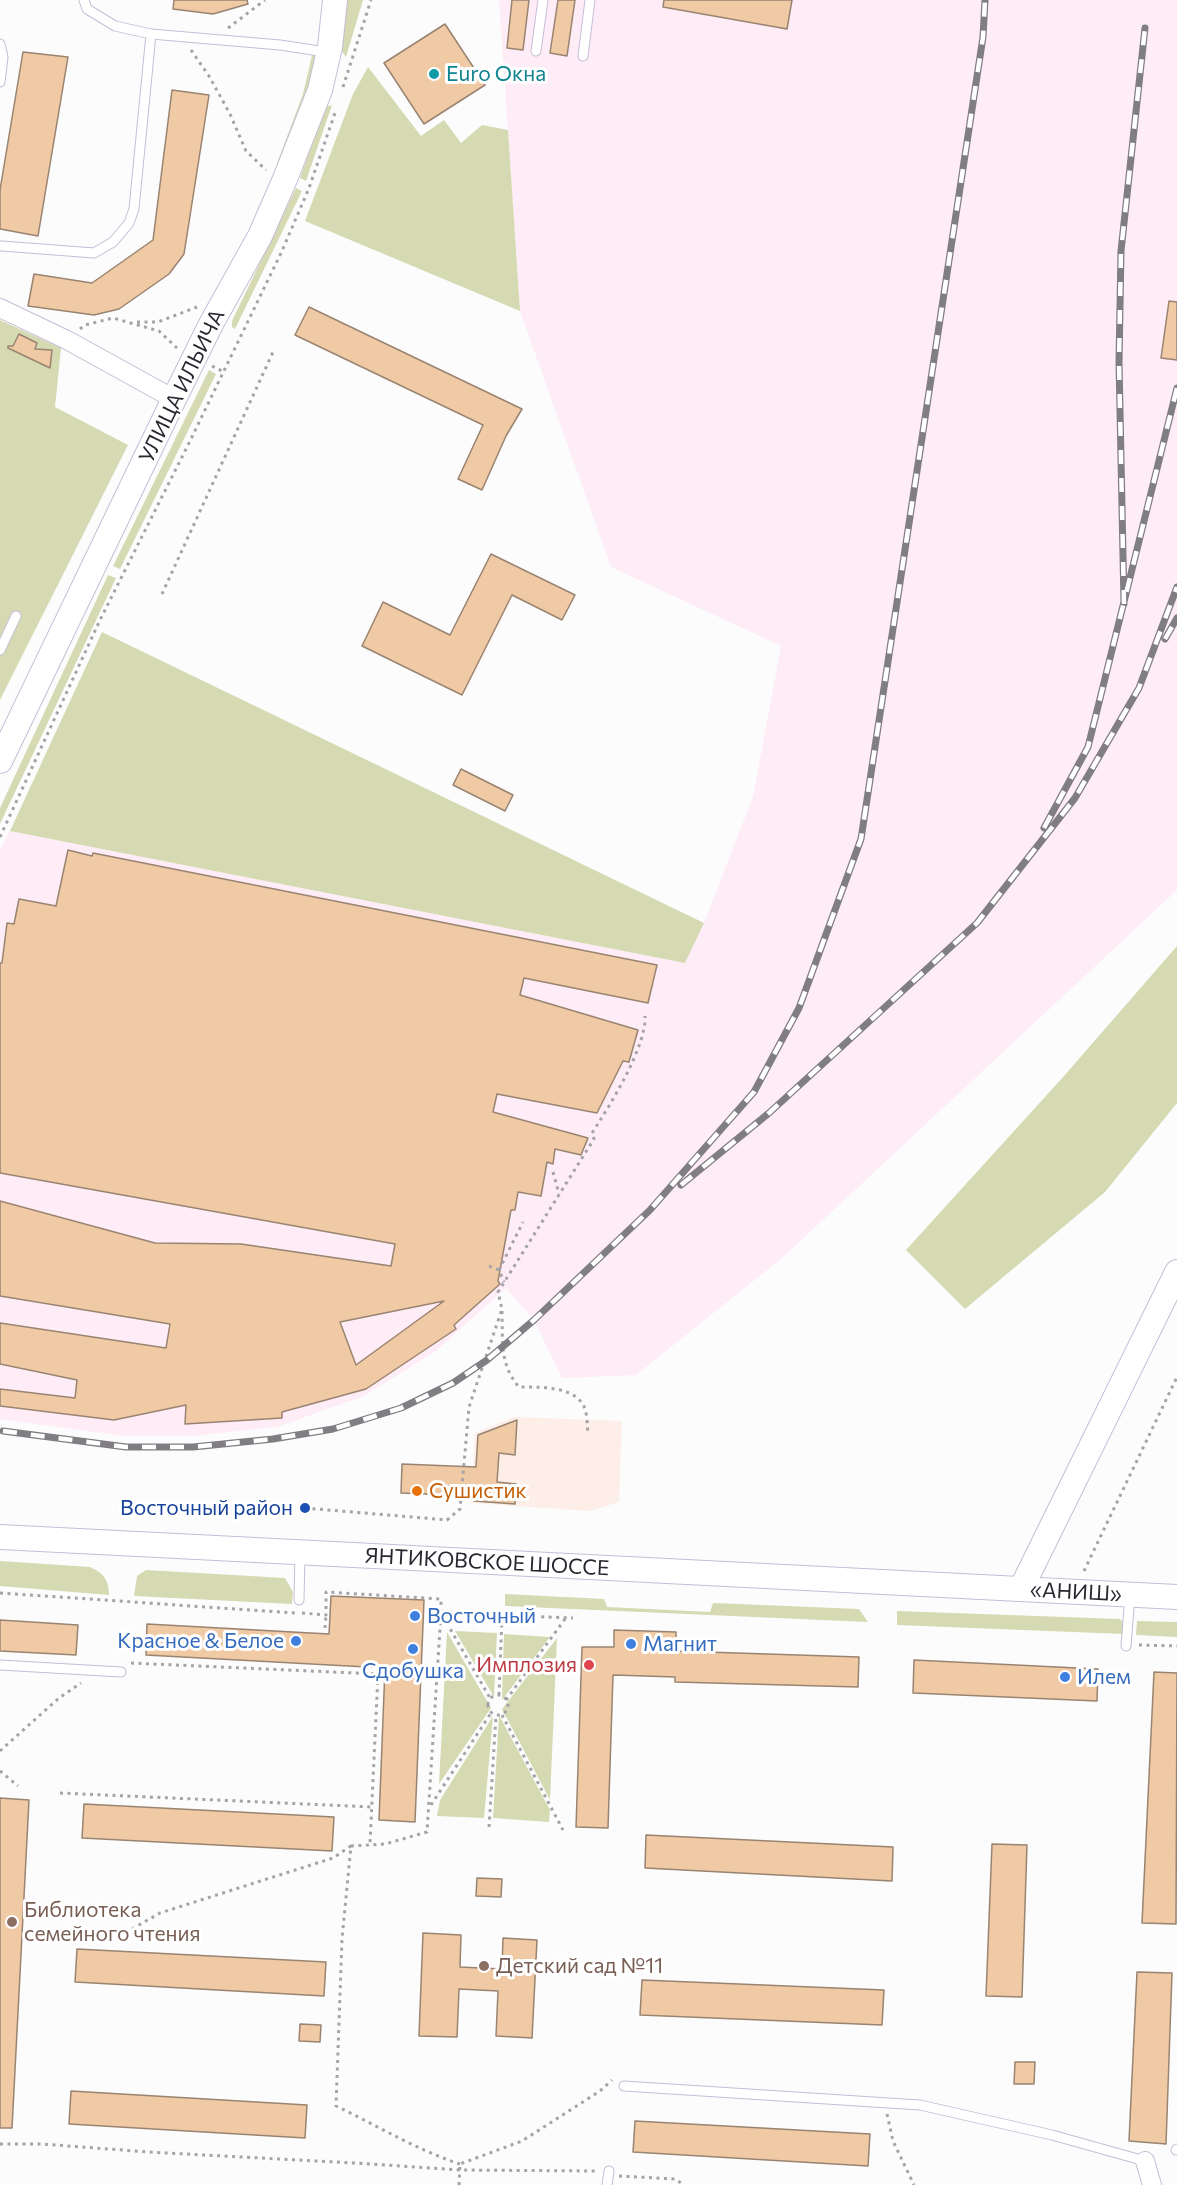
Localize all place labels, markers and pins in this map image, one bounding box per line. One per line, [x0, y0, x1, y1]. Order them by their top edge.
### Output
place label: Euro Окна [446, 61, 546, 87]
marker: Euro Окна [427, 67, 441, 81]
place label: Сушистик [429, 1478, 527, 1504]
marker: Сушистик [410, 1484, 424, 1498]
place label: Восточный район [120, 1495, 293, 1521]
marker: Восточный район [298, 1501, 312, 1515]
place label: Восточный [427, 1603, 536, 1629]
marker: Восточный [408, 1609, 422, 1623]
place label: Красное & Белое [117, 1628, 284, 1654]
place label: Магнит [643, 1631, 717, 1657]
marker: Красное & Белое [289, 1634, 303, 1648]
marker: Магнит [624, 1637, 638, 1651]
marker: Сдобушка [406, 1642, 420, 1656]
place label: Имплозия [476, 1652, 577, 1678]
place label: Сдобушка [362, 1658, 464, 1684]
marker: Имплозия [582, 1658, 596, 1672]
place label: Илем [1077, 1664, 1131, 1690]
marker: Илем [1058, 1670, 1072, 1684]
place label: Библиотека семейного чтения [24, 1897, 201, 1947]
marker: Библиотека семейного чтения [5, 1915, 19, 1929]
place label: Детский сад №11 [496, 1953, 663, 1979]
marker: Детский сад №11 [477, 1959, 491, 1973]

